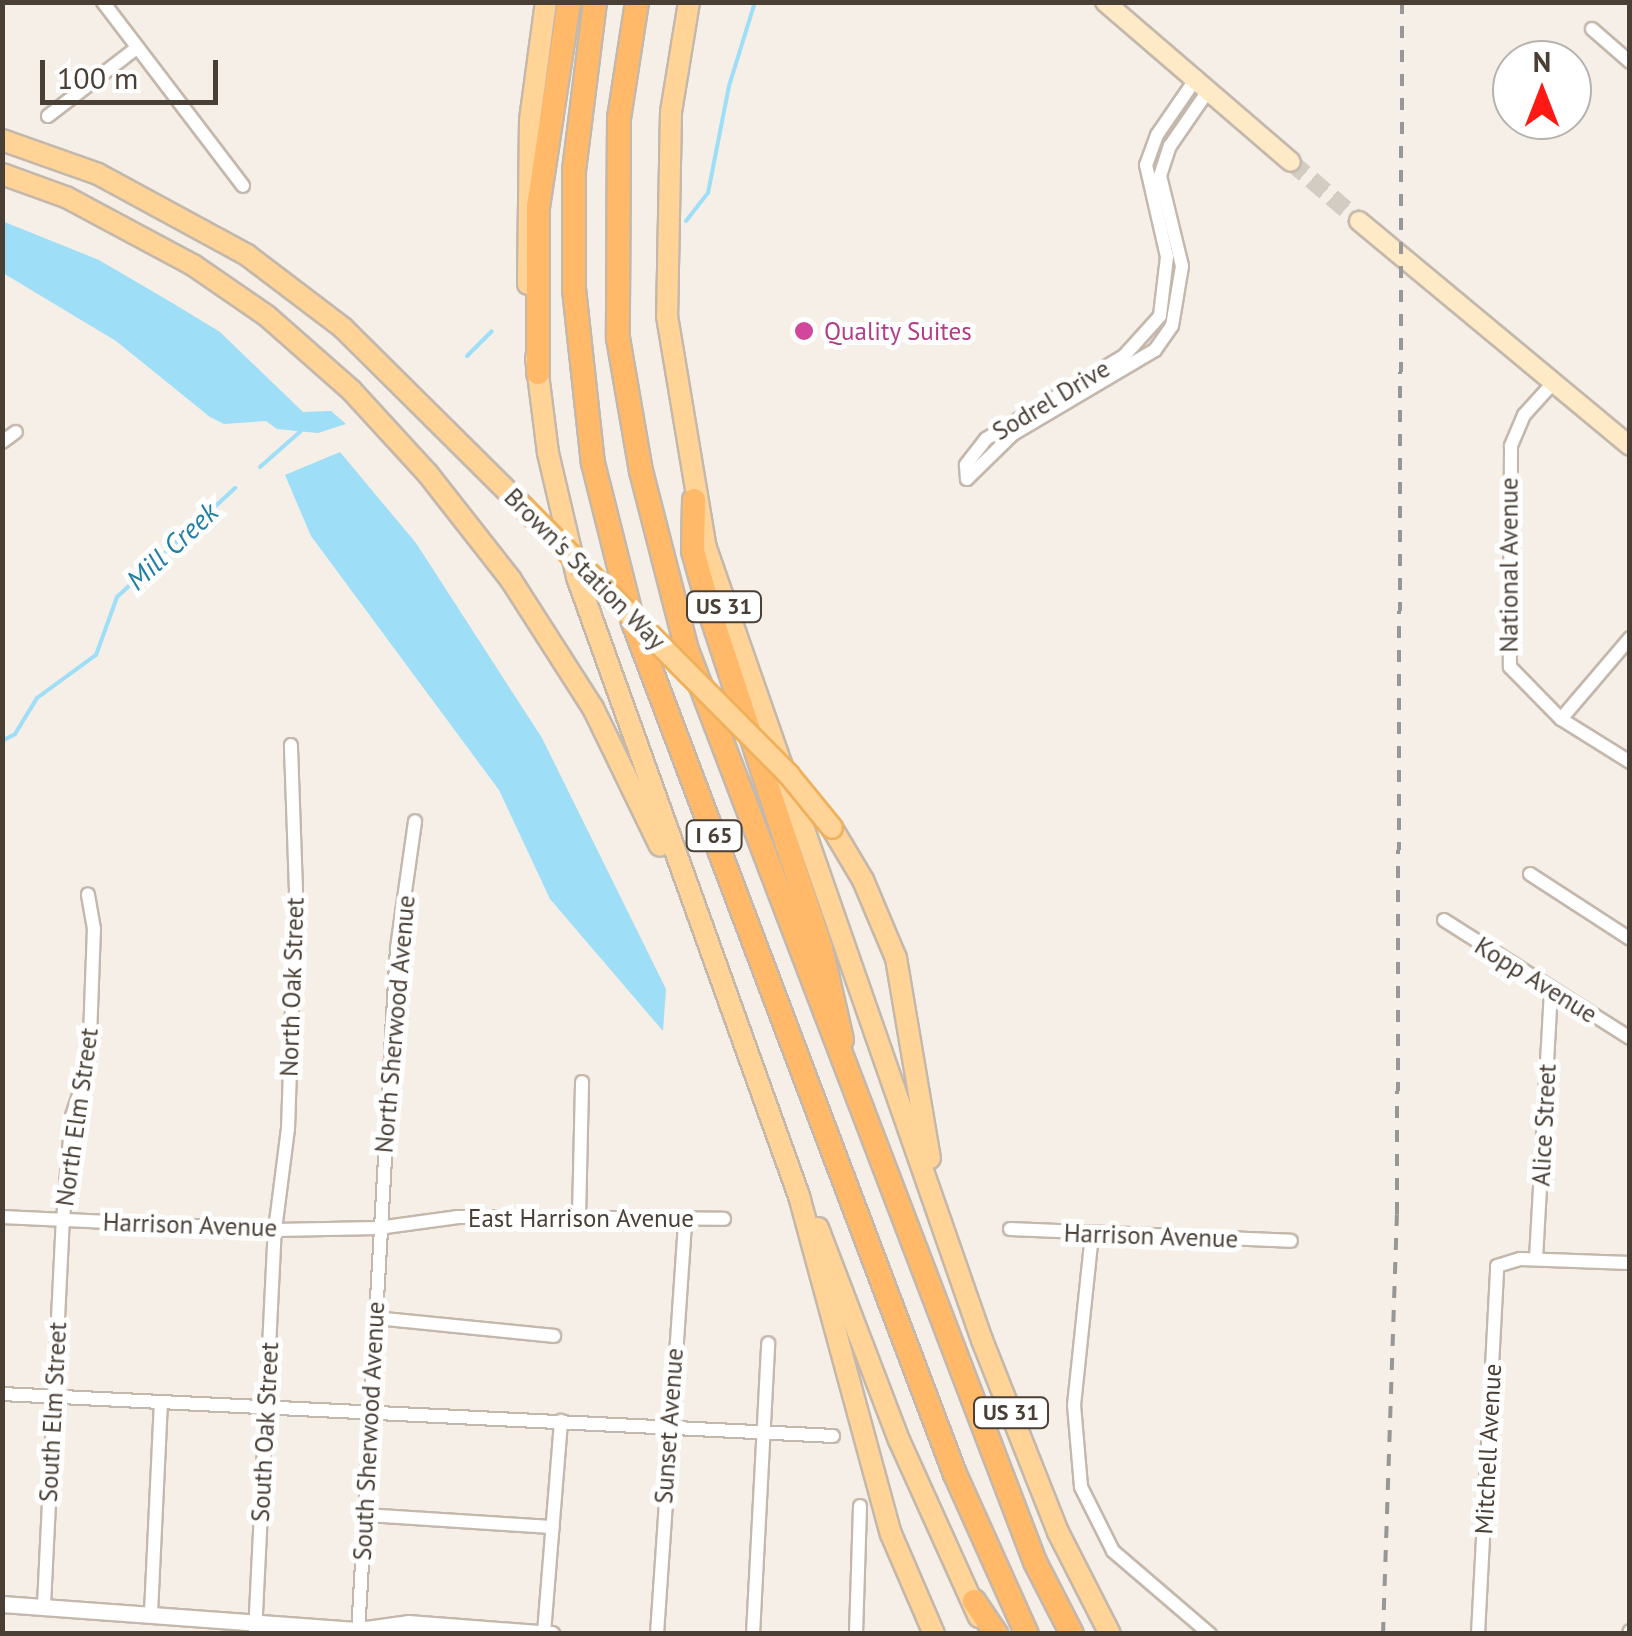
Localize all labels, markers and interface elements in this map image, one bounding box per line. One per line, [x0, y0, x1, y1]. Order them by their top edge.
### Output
scale bar [45, 40, 222, 102]
north arrow [1492, 40, 1592, 140]
text: N [1533, 43, 1551, 80]
text: 100 m [57, 58, 138, 97]
place label: Quality Suites [824, 316, 973, 346]
marker: Quality Suites [793, 320, 815, 342]
street label: Sodrel Drive [987, 353, 1115, 447]
street label: National Avenue [1494, 477, 1524, 653]
street label: Brown's Station Way [498, 482, 672, 656]
water label: Mill Creek [119, 495, 225, 597]
road number: US 31 [684, 590, 764, 624]
road number: I 65 [684, 819, 744, 853]
street label: North Sherwood Avenue [369, 893, 421, 1155]
street label: North Oak Street [274, 896, 310, 1078]
street label: Kopp Avenue [1469, 930, 1603, 1030]
street label: North Elm Street [50, 1026, 104, 1208]
street label: Alice Street [1526, 1063, 1562, 1187]
street label: East Harrison Avenue [468, 1203, 694, 1233]
street label: Harrison Avenue [102, 1207, 278, 1243]
street label: Harrison Avenue [1063, 1218, 1239, 1254]
street label: South Sherwood Avenue [347, 1300, 391, 1562]
street label: South Elm Street [33, 1321, 73, 1503]
street label: South Oak Street [245, 1341, 285, 1523]
street label: Sunset Avenue [649, 1347, 689, 1505]
street label: Mitchell Avenue [1469, 1362, 1507, 1536]
road number: US 31 [971, 1396, 1051, 1430]

